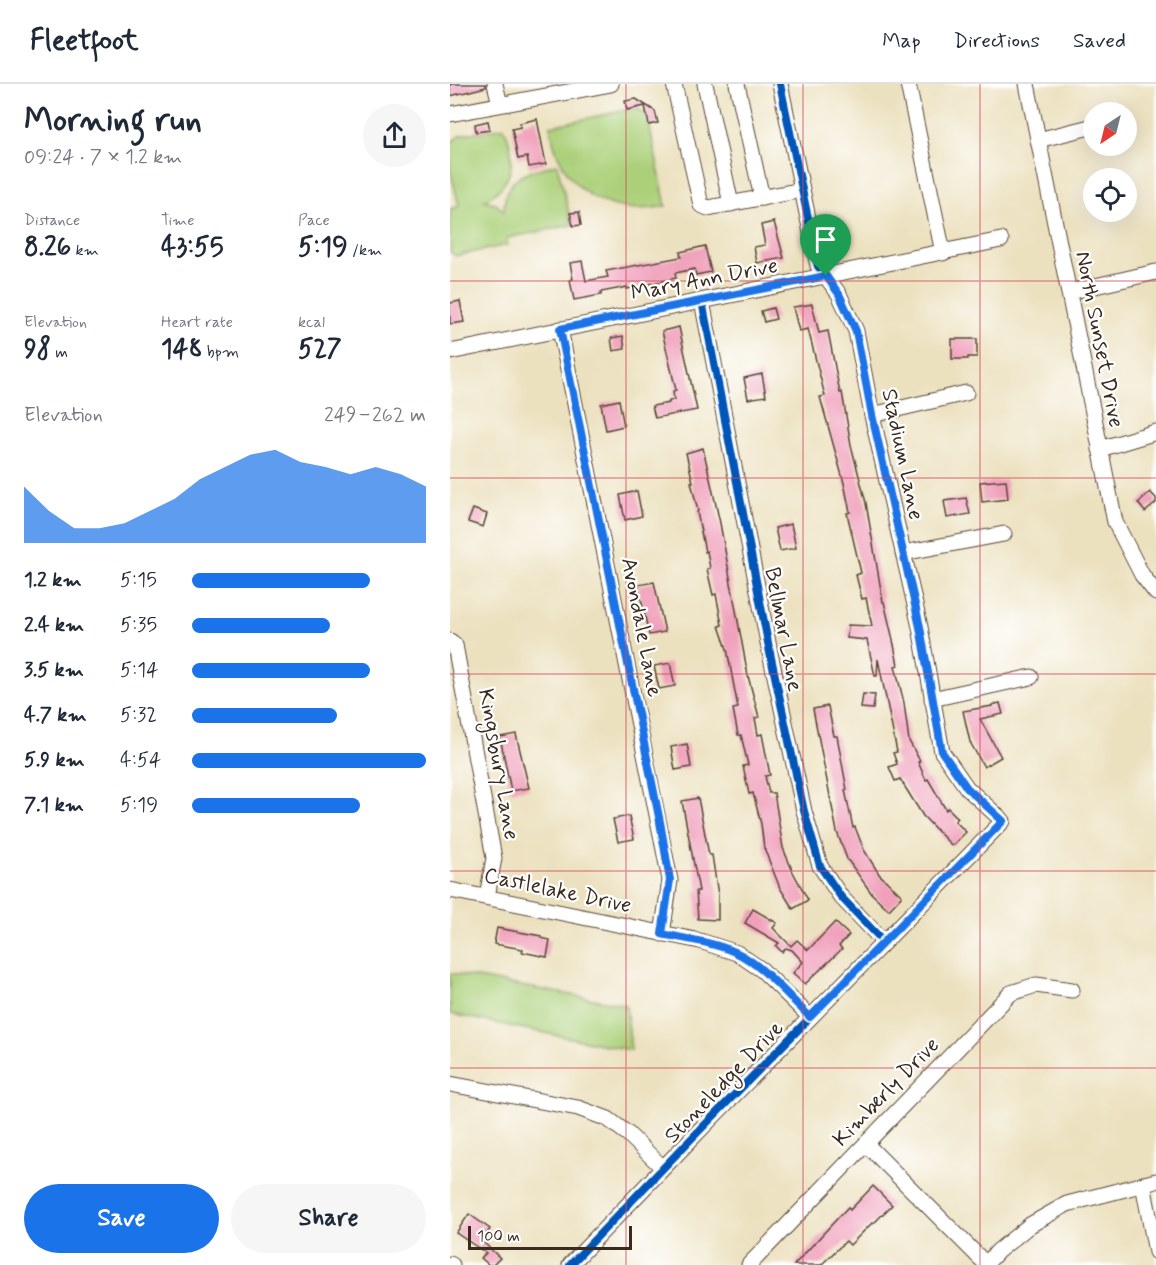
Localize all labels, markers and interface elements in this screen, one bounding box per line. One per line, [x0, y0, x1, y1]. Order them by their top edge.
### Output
text: Fleetfoot [30, 23, 139, 60]
text: Map [882, 27, 921, 55]
text: Directions [954, 27, 1040, 55]
text: Saved [1073, 27, 1126, 55]
text: Morning run [24, 99, 202, 143]
north arrow [1083, 102, 1137, 156]
map controls [1083, 102, 1137, 222]
button: share [363, 104, 426, 167]
text: 09:24 · 7 × 1.2 km [24, 144, 182, 171]
button: locate [1083, 168, 1137, 222]
text: Distance [24, 210, 80, 231]
text: Time [161, 210, 195, 231]
text: Pace [298, 210, 330, 231]
pin [800, 214, 851, 276]
icon: arrive [809, 223, 842, 256]
text: 8.26 [24, 231, 71, 265]
text: 43:55 [161, 231, 224, 265]
text: 5:19 [298, 231, 348, 265]
text: km [71, 240, 99, 261]
text: /km [348, 240, 382, 261]
street label: North Sunset Drive [1068, 249, 1130, 430]
street label: Mary Ann Drive [628, 252, 780, 308]
text: Elevation [24, 312, 87, 333]
text: Heart rate [161, 312, 233, 333]
text: kcal [298, 312, 325, 333]
text: 98 [24, 333, 51, 367]
text: 148 [161, 333, 202, 367]
text: 527 [298, 333, 342, 367]
text: m [51, 342, 68, 363]
text: bpm [202, 342, 239, 363]
street label: Stadium Lane [874, 386, 930, 523]
text: Elevation [24, 402, 103, 429]
text: 249–262 m [324, 402, 426, 429]
street label: Avondale Lane [614, 555, 668, 700]
street label: Bellmar Lane [757, 565, 809, 694]
text: 1.2 km [24, 567, 81, 594]
text: 5:15 [120, 567, 157, 594]
text: 2.4 km [24, 612, 84, 639]
text: 5:35 [120, 612, 157, 639]
text: 3.5 km [24, 657, 84, 684]
text: 5:14 [120, 657, 158, 684]
street label: Kingsbury Lane [468, 686, 525, 843]
text: 4.7 km [24, 702, 87, 729]
text: 5:32 [120, 702, 157, 729]
text: 5.9 km [24, 747, 85, 774]
text: 4:54 [120, 747, 161, 774]
text: 7.1 km [24, 792, 84, 819]
text: 5:19 [120, 792, 158, 819]
street label: Castlelake Drive [481, 862, 634, 920]
street label: Stoneledge Drive [659, 1015, 792, 1152]
street label: Kimberly Drive [827, 1032, 946, 1153]
button: Save [24, 1184, 219, 1253]
button: Share [231, 1184, 426, 1253]
scale bar [468, 1223, 632, 1250]
text: 100 m [477, 1226, 520, 1247]

